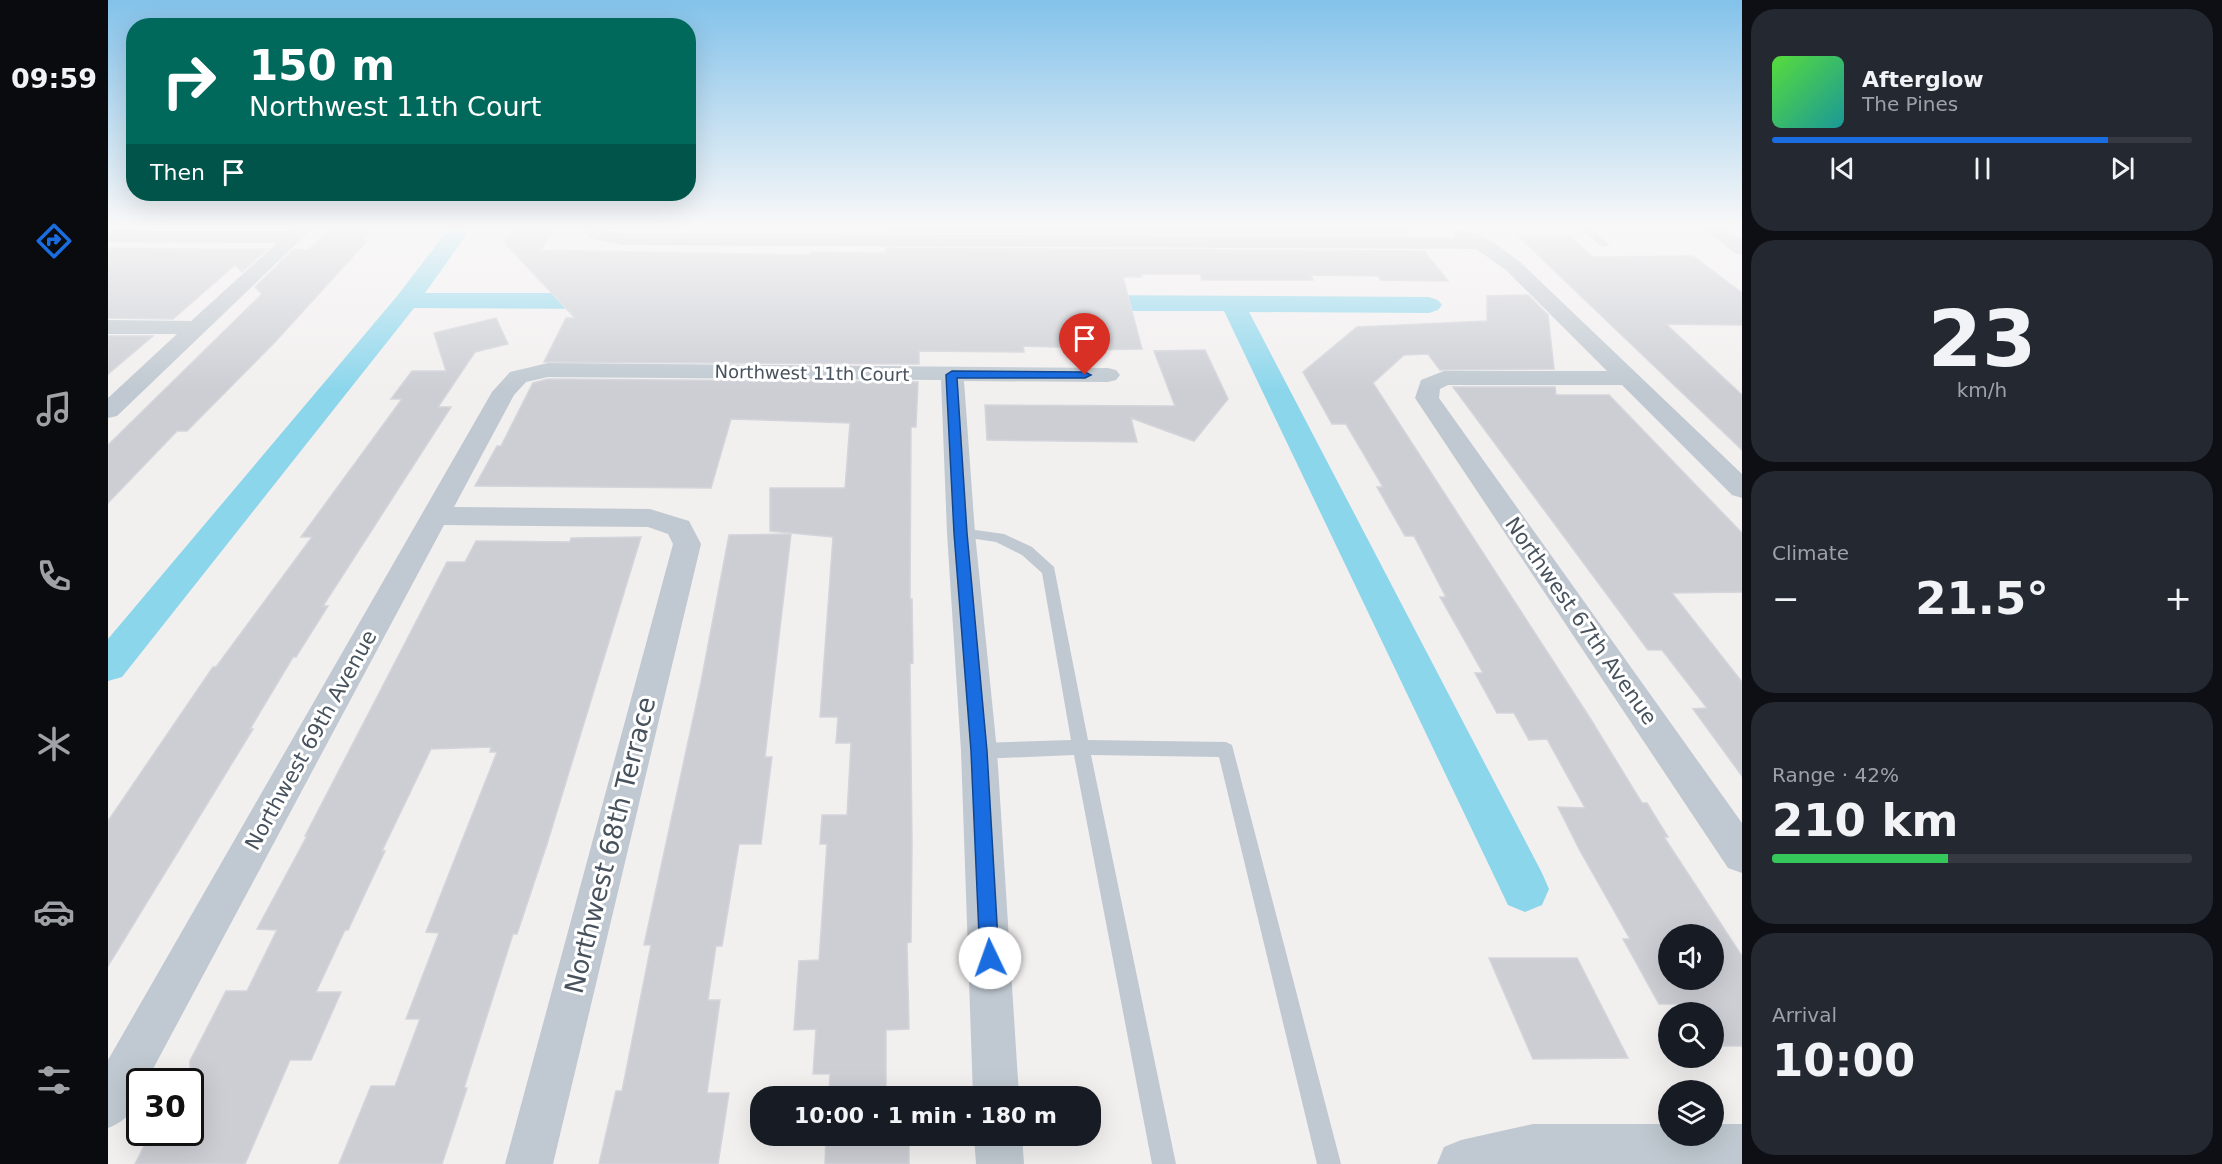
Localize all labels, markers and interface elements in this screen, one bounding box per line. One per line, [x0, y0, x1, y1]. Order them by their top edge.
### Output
text: 150 m [249, 41, 395, 90]
icon: right [150, 42, 228, 120]
text: 09:59 [11, 63, 97, 94]
text: Afterglow [1862, 67, 1984, 92]
text: Northwest 11th Court [249, 91, 541, 122]
text: The Pines [1862, 92, 1958, 116]
icon: previous [1826, 152, 1859, 185]
icon: pause [1966, 152, 1999, 185]
icon: next [2106, 152, 2139, 185]
icon: arrive [217, 156, 250, 189]
text: Then [150, 160, 205, 185]
icon: directions [33, 220, 75, 262]
text: 23 [1928, 294, 2036, 384]
pin [1059, 313, 1110, 375]
icon: arrive [1068, 322, 1101, 355]
street label: Northwest 11th Court [714, 361, 910, 385]
text: km/h [1957, 378, 2007, 402]
icon: music [33, 388, 75, 430]
street label: Northwest 67th Avenue [1500, 513, 1662, 729]
text: Climate [1772, 541, 1849, 565]
icon: phone [33, 555, 75, 597]
text: 21.5° [1915, 572, 2049, 625]
text: − [1772, 579, 1800, 618]
text: + [2164, 579, 2192, 618]
street label: Northwest 69th Avenue [240, 626, 382, 854]
street label: Northwest 68th Terrace [559, 694, 661, 996]
icon: climate [33, 723, 75, 765]
text: Range · 42% [1772, 763, 1899, 787]
text: 210 km [1772, 794, 1958, 847]
icon: car [33, 891, 75, 933]
map controls [1658, 924, 1724, 1146]
button: sound [1658, 924, 1724, 990]
position arrow [958, 926, 1022, 990]
button: search [1658, 1002, 1724, 1068]
text: Arrival [1772, 1003, 1837, 1027]
text: 10:00 [1772, 1034, 1915, 1087]
icon: filters [33, 1059, 75, 1101]
speed limit sign: 30 [126, 1068, 204, 1146]
button: layers [1658, 1080, 1724, 1146]
text: 10:00 · 1 min · 180 m [794, 1103, 1057, 1128]

